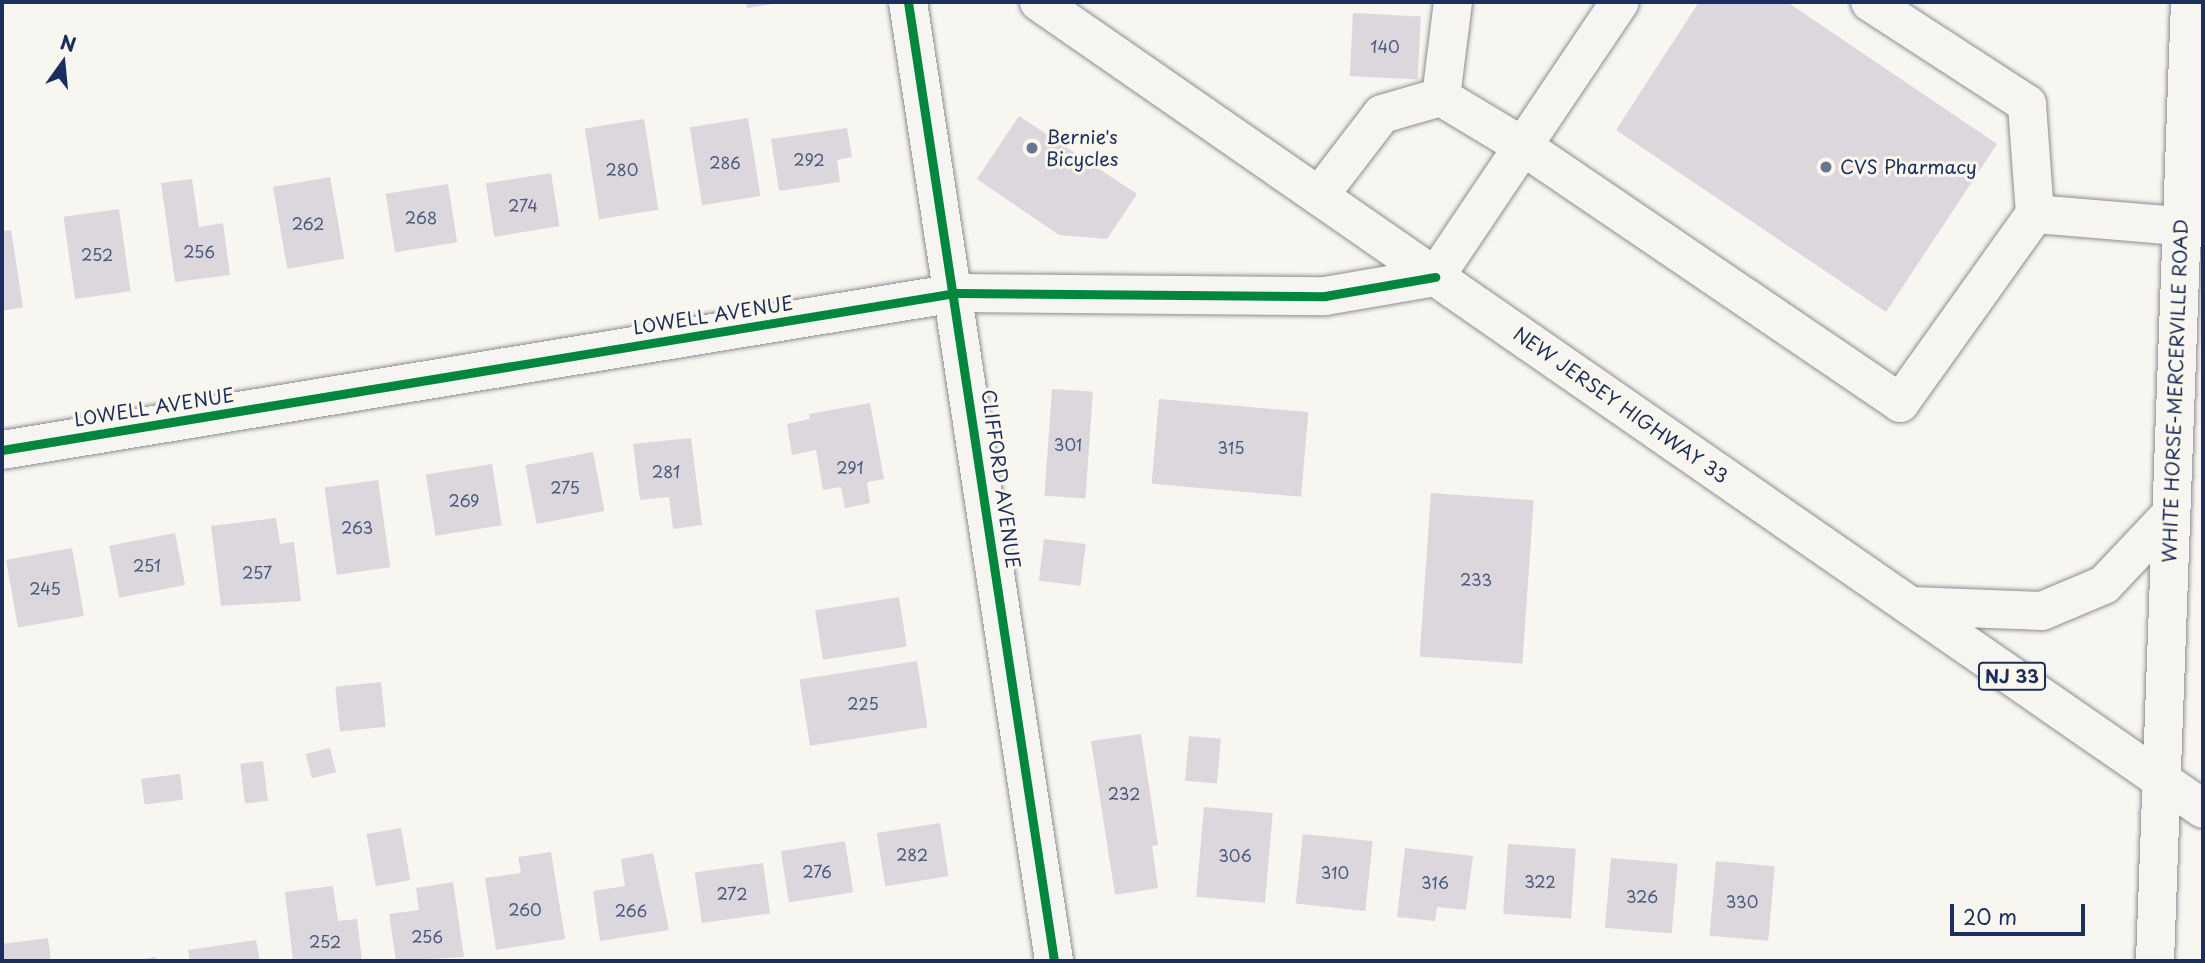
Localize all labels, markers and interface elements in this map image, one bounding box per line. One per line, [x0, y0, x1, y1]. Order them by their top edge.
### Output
text: N [58, 27, 79, 58]
north arrow [28, 28, 98, 98]
house number: 140 [1370, 36, 1400, 56]
place label: Bernie's Bicycles [1046, 126, 1119, 170]
marker: Bernie's Bicycles [1024, 140, 1040, 156]
house number: 292 [793, 149, 825, 169]
house number: 286 [709, 152, 741, 172]
place label: CVS Pharmacy [1840, 156, 1980, 178]
house number: 280 [606, 159, 638, 179]
marker: CVS Pharmacy [1818, 159, 1834, 175]
house number: 274 [508, 195, 538, 215]
house number: 268 [405, 207, 437, 227]
house number: 262 [292, 213, 324, 233]
street label: WHITE HORSE-MERCERVILLE ROAD [2158, 218, 2192, 564]
house number: 256 [183, 241, 215, 261]
house number: 252 [81, 244, 113, 264]
street label: LOWELL AVENUE [631, 291, 795, 339]
street label: NEW JERSEY HIGHWAY 33 [1508, 321, 1734, 489]
street label: LOWELL AVENUE [72, 383, 236, 431]
street label: CLIFFORD AVENUE [977, 388, 1025, 570]
house number: 301 [1054, 434, 1082, 454]
house number: 315 [1217, 437, 1245, 457]
house number: 291 [836, 457, 864, 477]
house number: 281 [652, 461, 680, 481]
house number: 275 [550, 477, 580, 497]
house number: 269 [449, 490, 479, 510]
house number: 263 [341, 517, 373, 537]
house number: 251 [133, 555, 161, 575]
house number: 257 [242, 562, 272, 582]
house number: 233 [1460, 569, 1492, 589]
house number: 245 [29, 578, 61, 598]
road number: NJ 33 [1977, 662, 2047, 690]
house number: 225 [847, 693, 879, 713]
house number: 232 [1108, 783, 1140, 803]
house number: 282 [896, 844, 928, 864]
house number: 306 [1218, 845, 1252, 865]
house number: 276 [802, 861, 832, 881]
house number: 310 [1321, 862, 1349, 882]
house number: 322 [1524, 871, 1556, 891]
house number: 316 [1421, 872, 1449, 892]
house number: 272 [716, 883, 748, 903]
house number: 326 [1626, 886, 1658, 906]
scale bar [1953, 890, 2088, 934]
house number: 330 [1726, 891, 1758, 911]
house number: 260 [508, 899, 542, 919]
house number: 266 [615, 900, 647, 920]
text: 20 m [1963, 900, 2017, 932]
house number: 256 [411, 926, 443, 946]
house number: 252 [309, 931, 341, 951]

